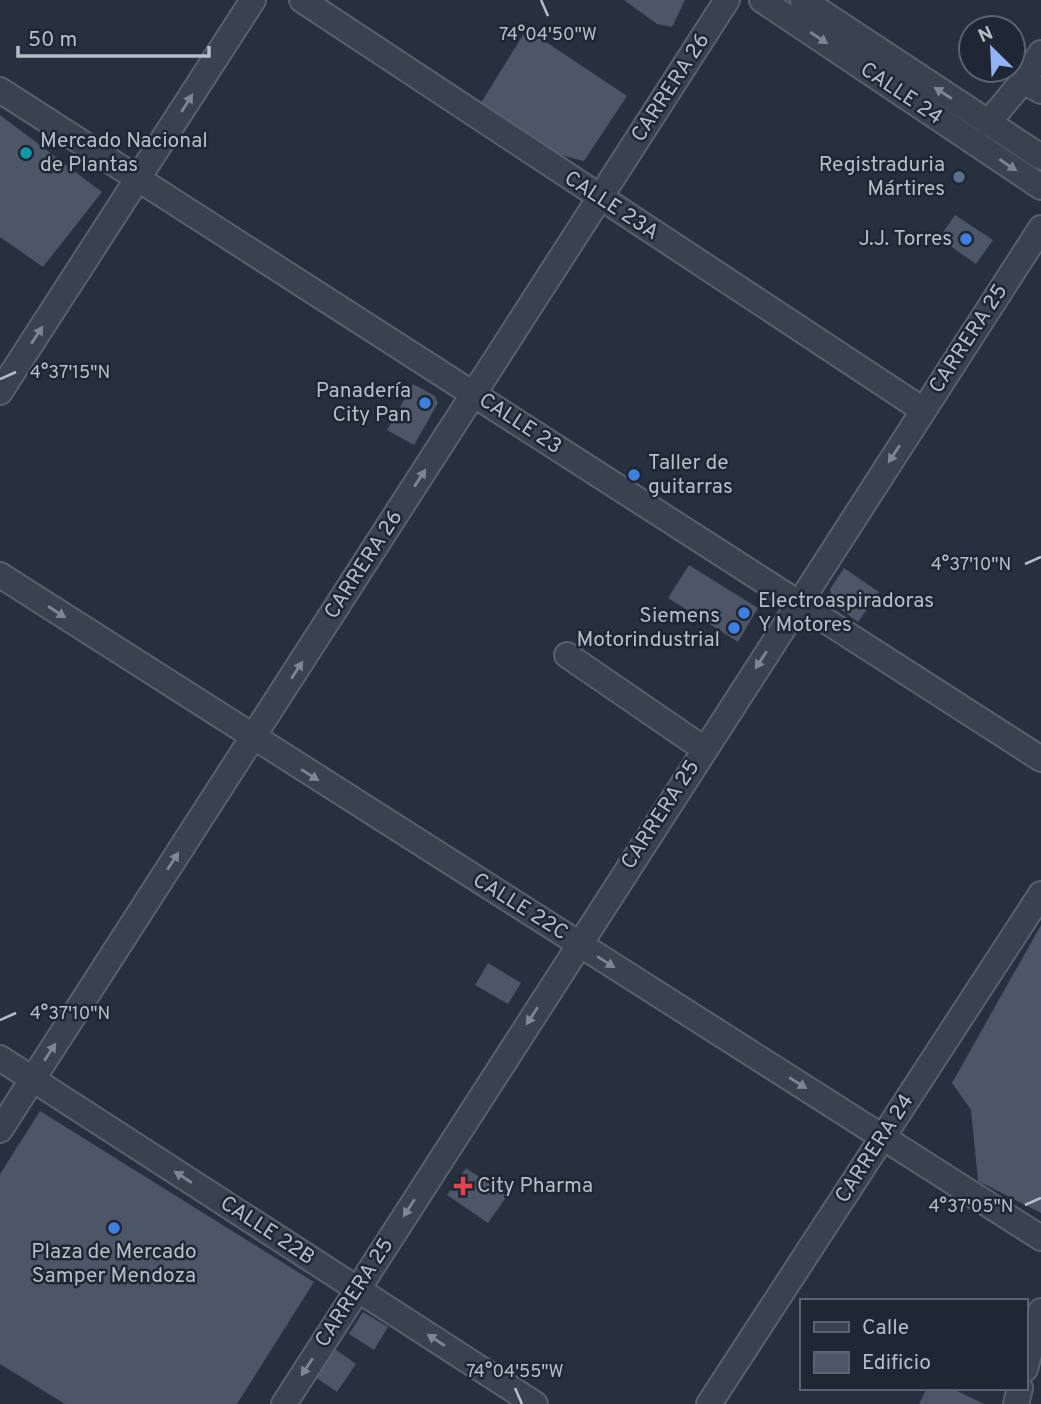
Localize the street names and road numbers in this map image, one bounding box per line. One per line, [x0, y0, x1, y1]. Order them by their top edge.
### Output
street label: CARRERA 26 [626, 28, 716, 148]
street label: CALLE 24 [855, 57, 947, 131]
street label: CALLE 23A [559, 165, 663, 247]
street label: CARRERA 25 [924, 279, 1014, 399]
street label: CALLE 23 [473, 387, 567, 461]
street label: CARRERA 26 [319, 505, 409, 625]
street label: CARRERA 25 [616, 755, 706, 875]
street label: CALLE 22C [467, 867, 573, 947]
street label: CARRERA 24 [830, 1089, 920, 1209]
street label: CALLE 22B [215, 1190, 319, 1272]
street label: CARRERA 25 [310, 1233, 400, 1353]

